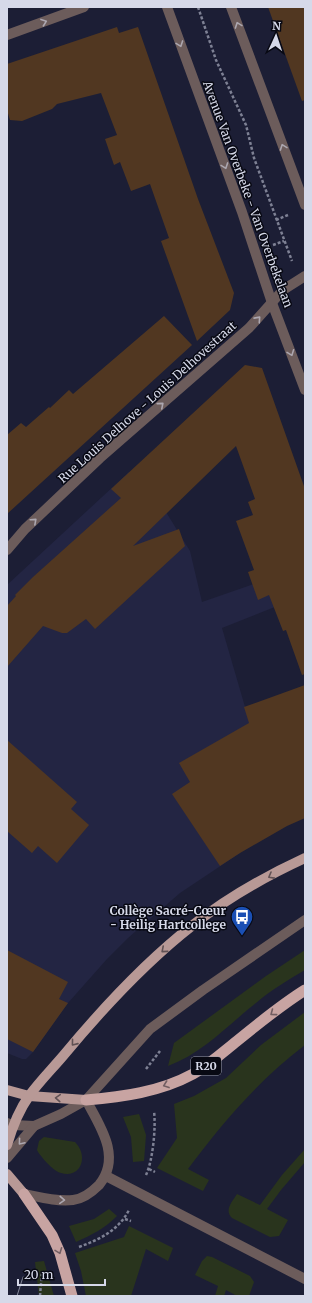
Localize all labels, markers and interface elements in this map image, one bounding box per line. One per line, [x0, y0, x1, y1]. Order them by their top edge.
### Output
north arrow [256, 16, 296, 56]
one-way arrow [40, 18, 47, 26]
text: N [272, 19, 282, 33]
one-way arrow [235, 22, 243, 29]
one-way arrow [175, 40, 184, 47]
street label: Avenue Van Overbeke - Van Overbekelaan [200, 78, 296, 309]
one-way arrow [280, 144, 288, 151]
one-way arrow [220, 162, 228, 169]
one-way arrow [254, 316, 261, 323]
street label: Rue Louis Delhove - Louis Delhovestraat [55, 318, 239, 486]
one-way arrow [287, 349, 295, 356]
one-way arrow [157, 403, 164, 410]
one-way arrow [29, 519, 37, 526]
one-way arrow [267, 871, 275, 879]
place label: Collège Sacré-Cœur - Heilig Hartcollege [110, 903, 227, 932]
bus stop icon: Collège Sacré-Cœur - Heilig Hartcollege [229, 904, 255, 937]
one-way arrow [161, 946, 169, 953]
one-way arrow [271, 1008, 278, 1015]
one-way arrow [71, 1039, 78, 1046]
road number: R20 [191, 1057, 221, 1075]
one-way arrow [163, 1080, 170, 1088]
one-way arrow [55, 1093, 61, 1102]
one-way arrow [18, 1138, 25, 1145]
one-way arrow [59, 1195, 65, 1204]
one-way arrow [54, 1247, 62, 1254]
scale bar [18, 1261, 105, 1287]
text: 20 m [24, 1267, 53, 1282]

